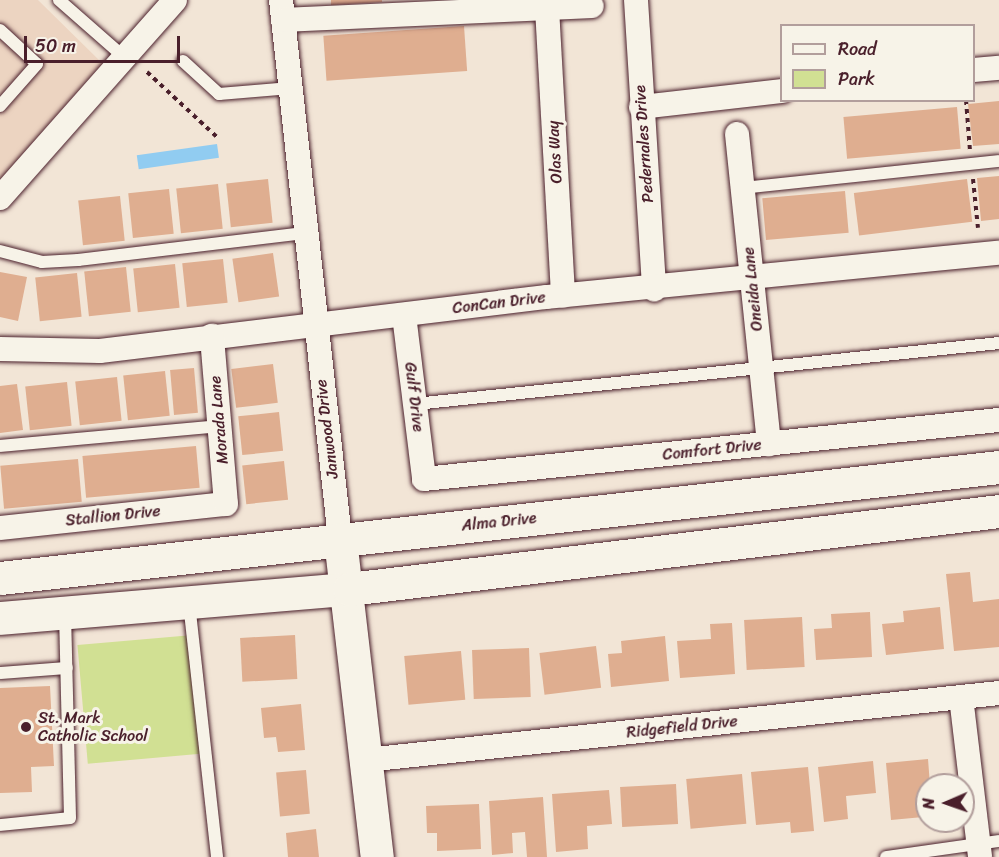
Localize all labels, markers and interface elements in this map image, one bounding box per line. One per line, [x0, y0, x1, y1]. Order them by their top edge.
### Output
scale bar [27, 24, 183, 62]
legend [780, 24, 975, 102]
text: 50 m [35, 30, 76, 62]
text: Road [838, 33, 877, 65]
text: Park [838, 63, 875, 95]
street label: Pedernales Drive [630, 84, 658, 204]
street label: Olas Way [544, 120, 566, 184]
street label: Oneida Lane [739, 246, 767, 332]
street label: ConCan Drive [451, 288, 547, 318]
street label: Gulf Drive [400, 361, 428, 433]
street label: Morada Lane [206, 375, 232, 465]
street label: Janwood Drive [311, 378, 343, 480]
street label: Comfort Drive [662, 435, 762, 465]
street label: Stallion Drive [64, 501, 162, 531]
street label: Alma Drive [460, 508, 538, 536]
place label: St. Mark Catholic School [38, 708, 148, 746]
street label: Ridgefield Drive [625, 712, 739, 742]
marker: St. Mark Catholic School [19, 720, 33, 734]
north arrow [915, 773, 975, 833]
text: N [914, 798, 943, 810]

